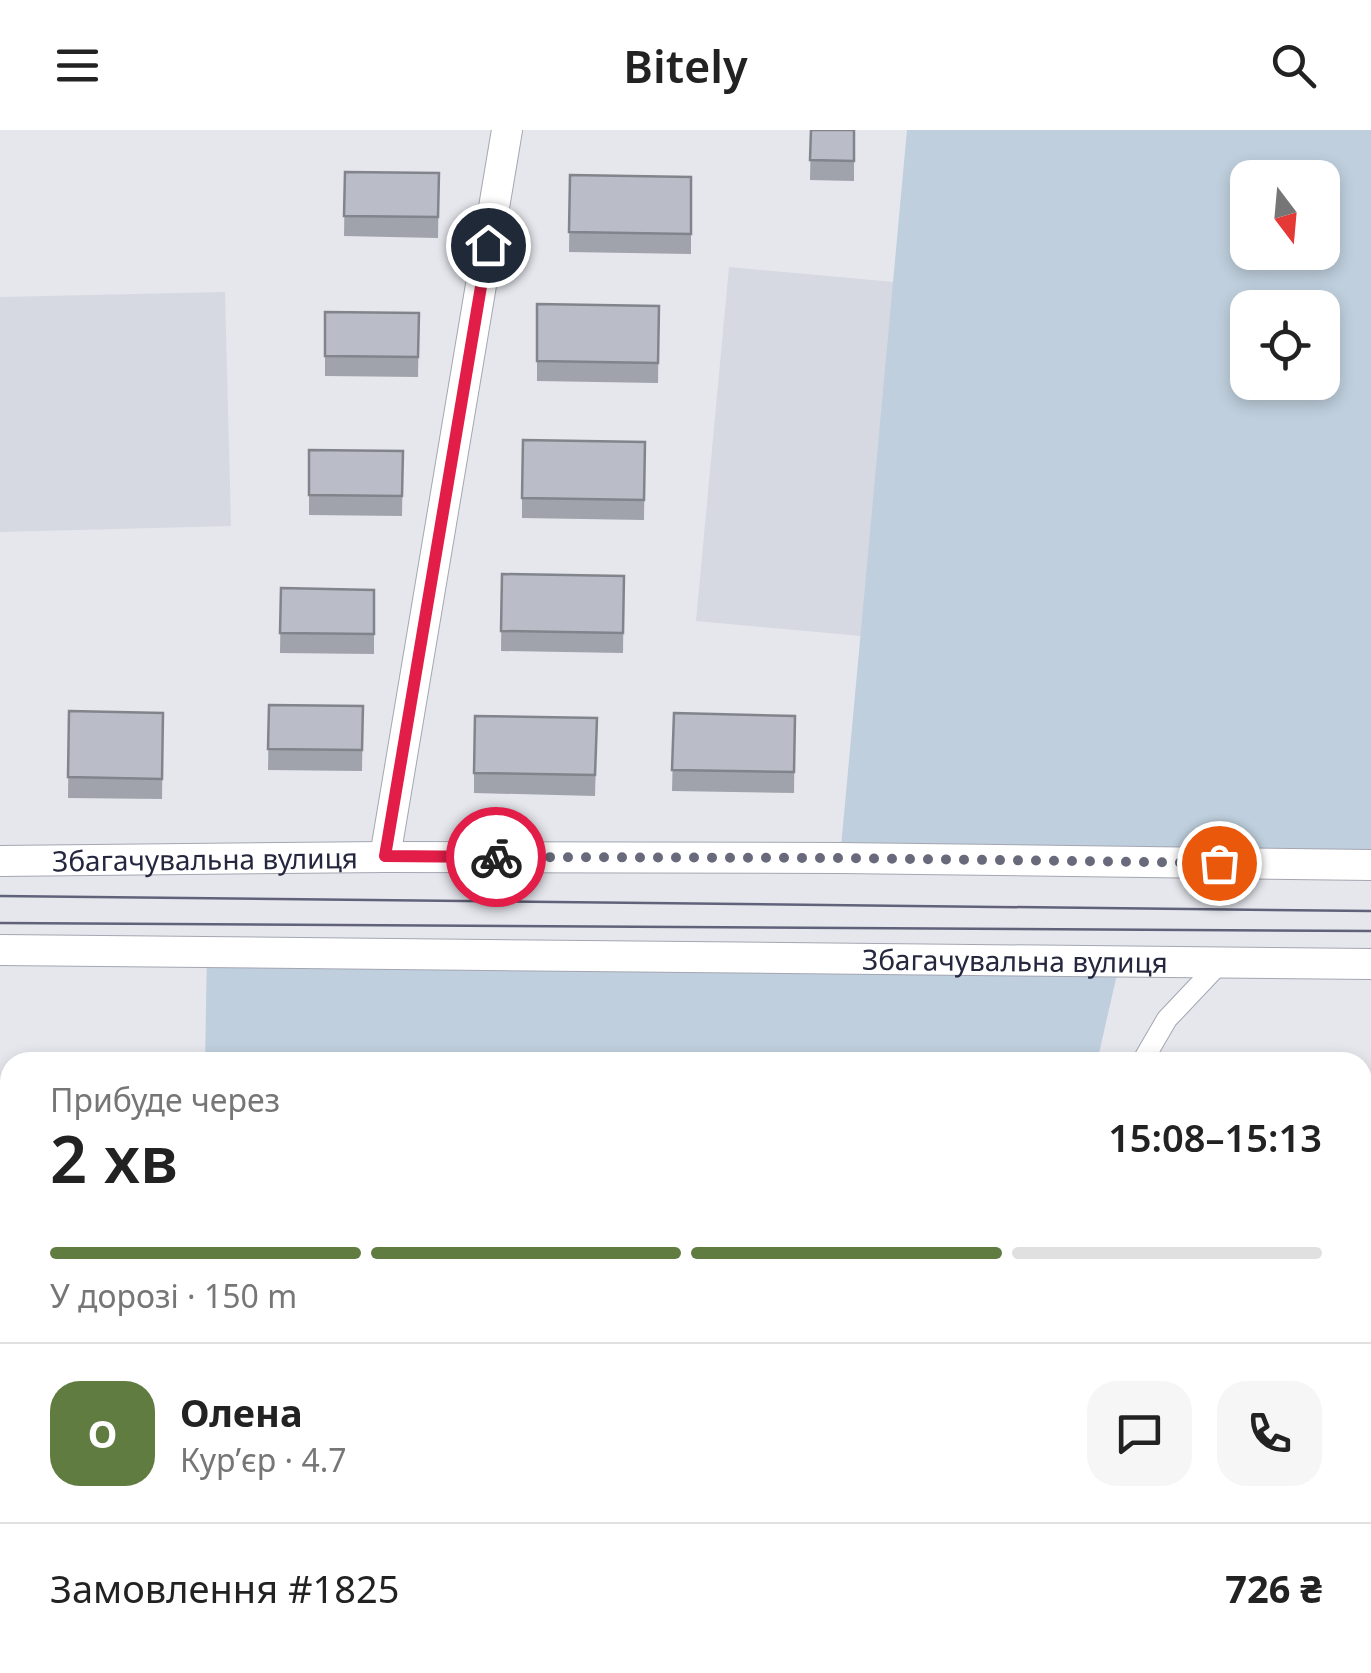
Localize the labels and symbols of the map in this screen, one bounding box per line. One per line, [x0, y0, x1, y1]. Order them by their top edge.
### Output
north arrow [1230, 160, 1340, 270]
pin [446, 203, 531, 288]
courier [446, 807, 546, 907]
pin [1177, 821, 1262, 906]
street label: Збагачувальна вулиця [52, 838, 358, 879]
street label: Збагачувальна вулиця [862, 940, 1168, 981]

